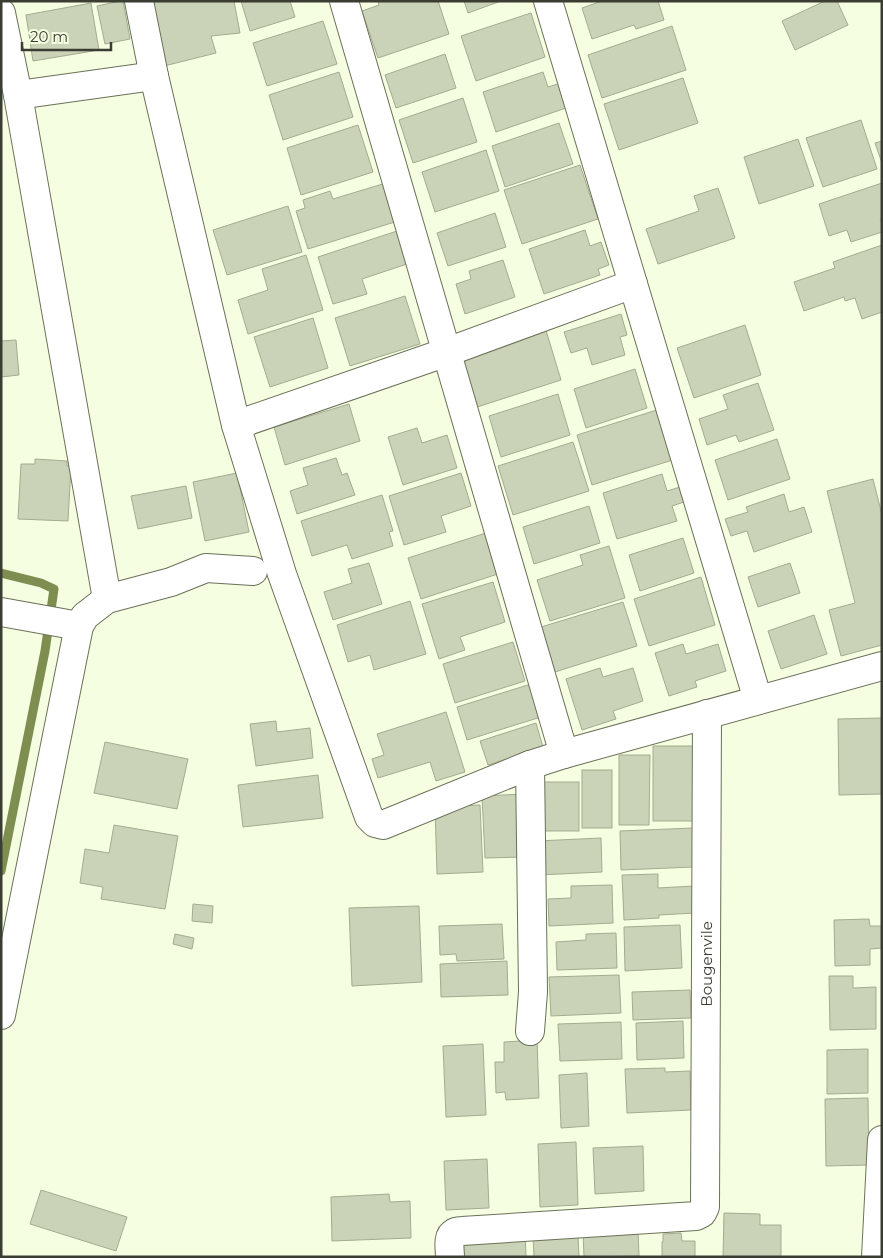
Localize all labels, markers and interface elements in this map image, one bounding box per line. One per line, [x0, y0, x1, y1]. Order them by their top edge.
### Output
scale bar [22, 20, 111, 52]
text: 20 m [30, 27, 68, 46]
street label: Bougenvile [696, 921, 716, 1007]

